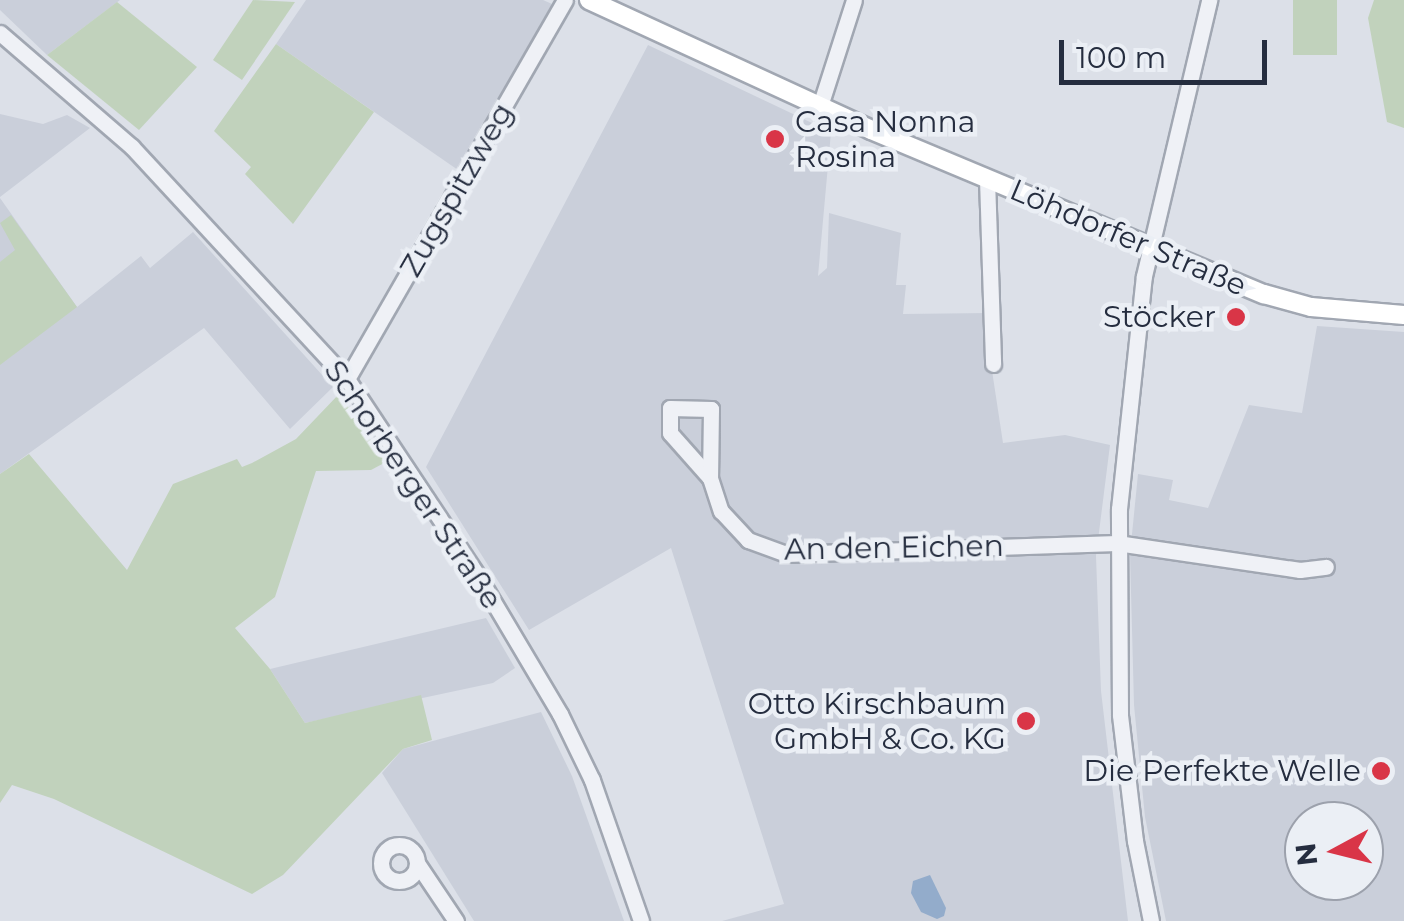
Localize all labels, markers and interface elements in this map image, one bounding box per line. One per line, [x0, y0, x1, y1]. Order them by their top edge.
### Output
scale bar [1064, 20, 1272, 82]
text: 100 m [1076, 39, 1166, 76]
street label: Zugspitzweg [393, 97, 521, 283]
place label: Casa Nonna Rosina [795, 104, 975, 174]
marker: Casa Nonna Rosina [764, 128, 786, 150]
street label: Löhdorfer Straße [1005, 172, 1251, 304]
place label: Stöcker [1103, 299, 1216, 335]
marker: Stöcker [1225, 306, 1247, 328]
street label: Schorberger Straße [316, 354, 510, 616]
street label: An den Eichen [784, 528, 1004, 568]
place label: Otto Kirschbaum GmbH & Co. KG [748, 686, 1006, 756]
marker: Otto Kirschbaum GmbH & Co. KG [1015, 710, 1037, 732]
place label: Die Perfekte Welle [1083, 753, 1361, 789]
marker: Die Perfekte Welle [1370, 760, 1392, 782]
north arrow [1284, 801, 1384, 901]
text: N [1288, 841, 1324, 868]

